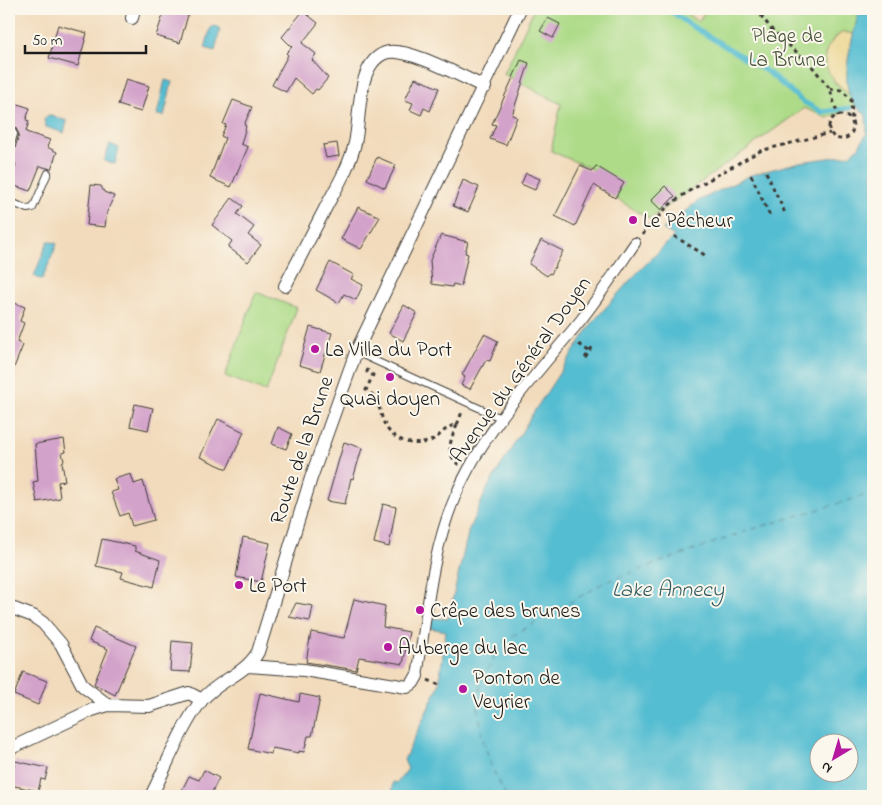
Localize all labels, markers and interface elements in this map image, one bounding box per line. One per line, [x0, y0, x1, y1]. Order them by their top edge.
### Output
scale bar [25, 22, 146, 54]
park label: Plage de La Brune [749, 22, 826, 76]
text: 50 m [32, 30, 63, 52]
place label: Le Pêcheur [643, 207, 733, 237]
marker: Le Pêcheur [627, 214, 639, 226]
street label: Avenue du Général Doyen [444, 271, 601, 471]
place label: La Villa du Port [325, 336, 452, 366]
marker: La Villa du Port [309, 343, 321, 355]
marker: Quai doyen [384, 371, 396, 383]
street label: Route de la Brune [263, 372, 343, 529]
place label: Quai doyen [340, 385, 440, 417]
place label: Le Port [249, 572, 307, 602]
water label: Lake Annecy [612, 575, 725, 607]
marker: Le Port [233, 579, 245, 591]
place label: Crêpe des brunes [430, 597, 581, 627]
marker: Crêpe des brunes [414, 604, 426, 616]
place label: Auberge du lac [398, 634, 528, 666]
marker: Auberge du lac [382, 641, 394, 653]
place label: Ponton de Veyrier [472, 664, 561, 720]
marker: Ponton de Veyrier [457, 683, 469, 695]
north arrow [810, 732, 860, 782]
text: N [817, 756, 837, 778]

